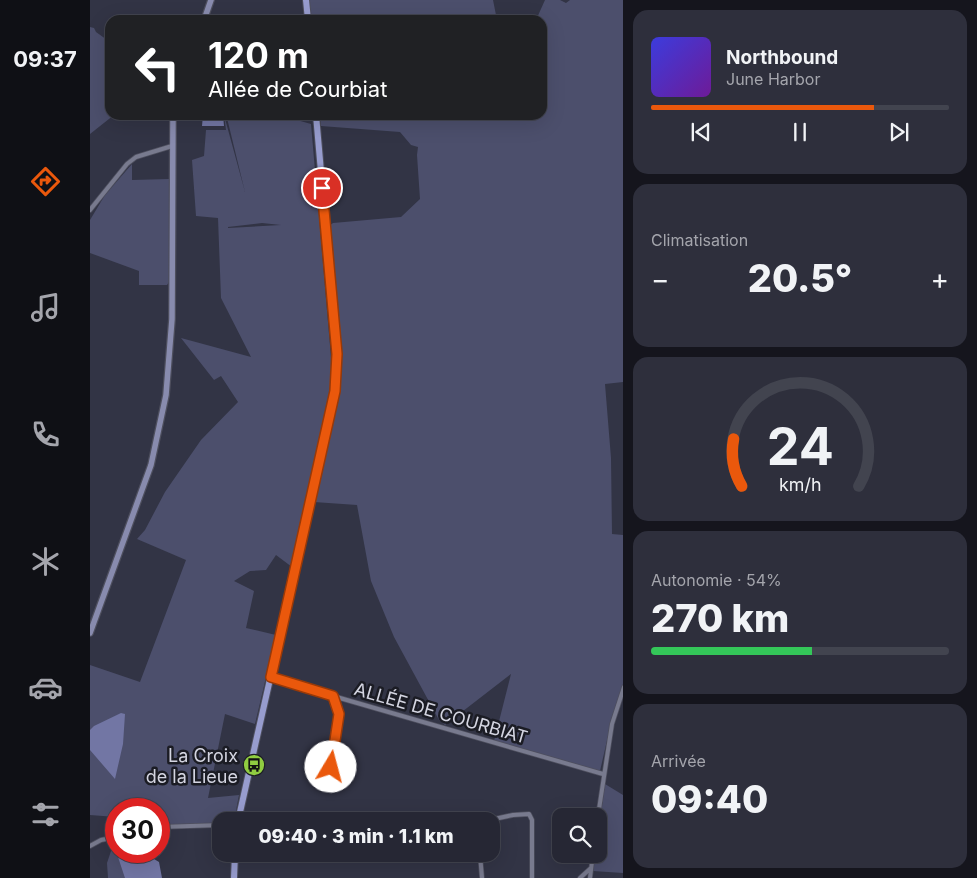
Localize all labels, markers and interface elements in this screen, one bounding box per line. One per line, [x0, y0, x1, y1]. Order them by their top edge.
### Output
text: 120 m [208, 34, 309, 76]
icon: left [125, 35, 190, 100]
text: 09:37 [13, 46, 77, 72]
text: Northbound [726, 46, 838, 69]
text: June Harbor [726, 69, 820, 89]
text: Allée de Courbiat [208, 76, 387, 102]
icon: previous [687, 118, 715, 146]
icon: pause [786, 118, 814, 146]
icon: next [885, 118, 913, 146]
icon: directions [28, 164, 63, 199]
pin [301, 167, 343, 209]
icon: arrive [308, 174, 336, 202]
text: Climatisation [651, 230, 748, 250]
text: 20.5° [748, 255, 852, 301]
text: − [651, 262, 670, 296]
text: + [930, 262, 949, 296]
icon: music [28, 290, 63, 325]
text: 24 [766, 415, 834, 478]
icon: phone [28, 417, 63, 452]
text: km/h [779, 474, 821, 495]
icon: climate [28, 544, 63, 579]
text: Autonomie · 54% [651, 570, 782, 590]
text: 270 km [651, 595, 789, 641]
icon: car [28, 670, 63, 705]
street label: ALLÉE DE COURBIAT [352, 677, 530, 748]
position arrow [304, 740, 356, 792]
place label: La Croix de la Lieue [146, 745, 238, 787]
text: Arrivée [651, 751, 706, 771]
bus stop icon: La Croix de la Lieue [242, 753, 266, 777]
text: 09:40 [651, 776, 768, 822]
icon: filters [28, 797, 63, 832]
speed limit sign: 30 [105, 798, 170, 863]
map controls [552, 808, 607, 863]
button: search [552, 808, 607, 863]
text: 09:40 · 3 min · 1.1 km [258, 825, 454, 848]

